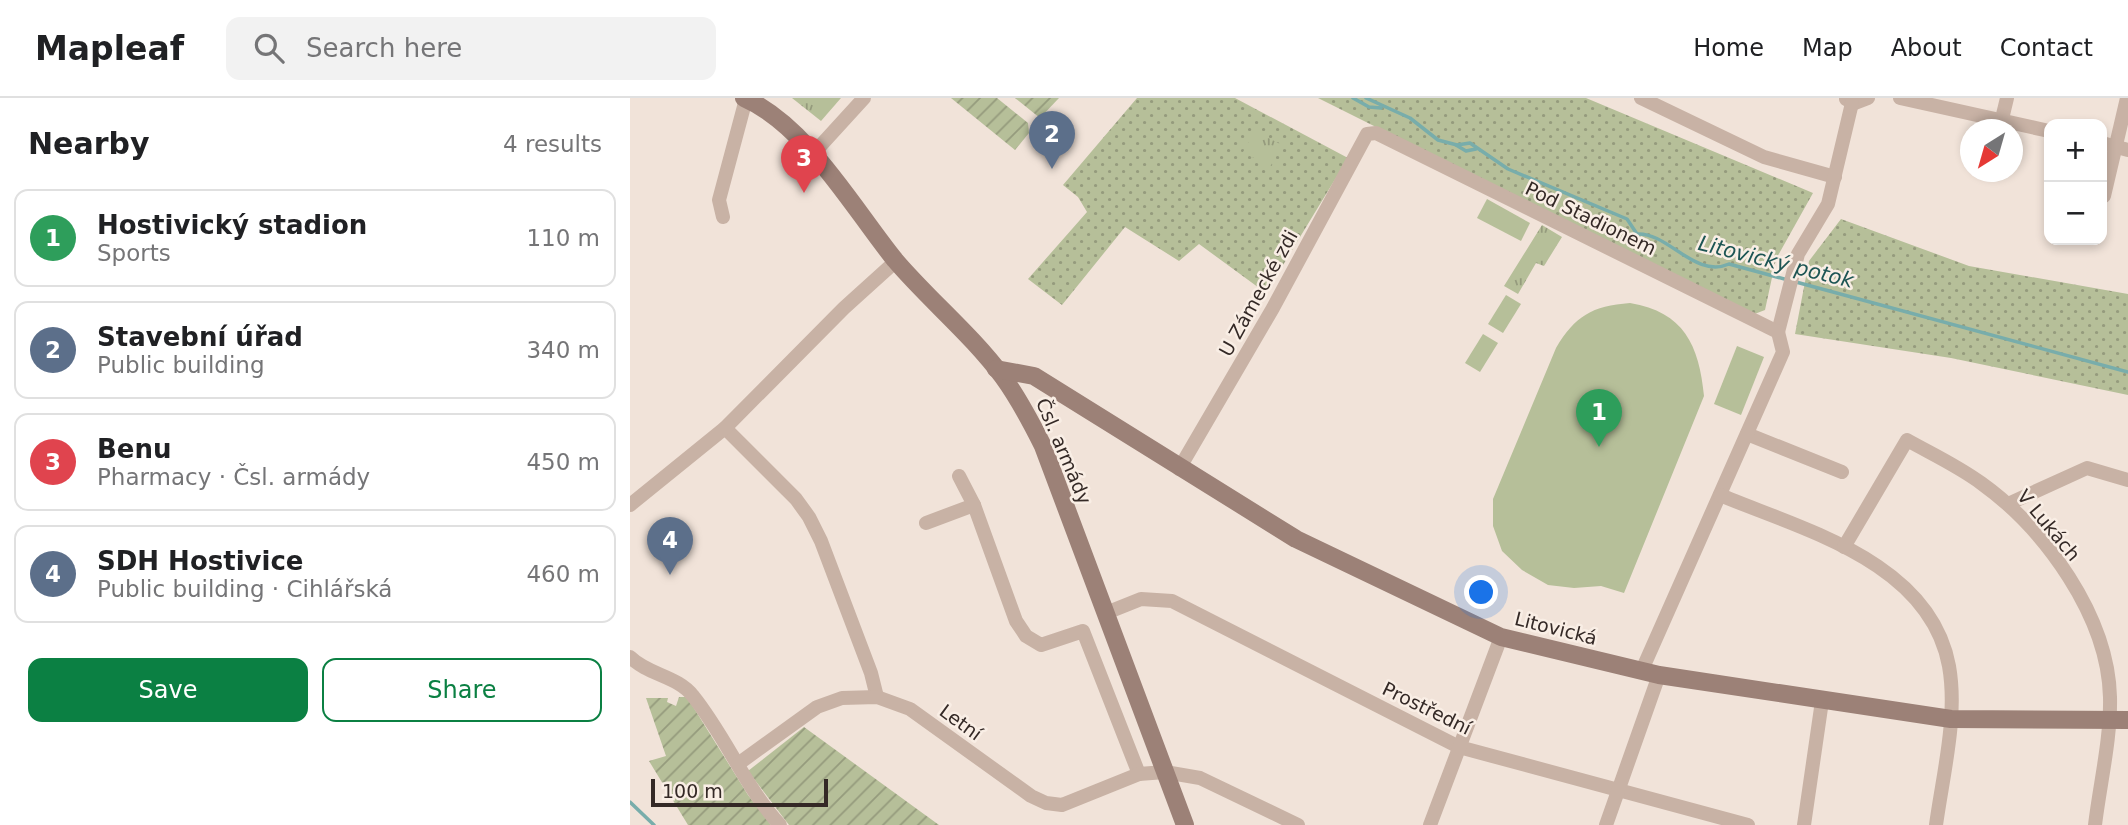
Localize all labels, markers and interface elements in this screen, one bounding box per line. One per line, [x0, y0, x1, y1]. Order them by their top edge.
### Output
search box [226, 17, 716, 80]
text: Mapleaf [35, 29, 184, 68]
icon: search [250, 29, 288, 67]
text: Search here [306, 33, 462, 63]
text: Home [1693, 34, 1764, 62]
text: Map [1802, 34, 1853, 62]
text: About [1891, 34, 1962, 62]
text: Contact [2000, 34, 2093, 62]
pin: 2 [1029, 111, 1075, 169]
north arrow [1960, 119, 2023, 182]
map controls [2044, 119, 2107, 245]
button: + [2044, 119, 2107, 182]
text: Nearby [28, 126, 150, 161]
text: 4 results [503, 131, 602, 157]
pin: 3 [781, 135, 827, 193]
street label: Pod Stadionem [1522, 177, 1660, 259]
button: − [2044, 182, 2107, 245]
text: Hostivický stadion [97, 210, 367, 240]
text: 1 [45, 225, 61, 251]
text: 110 m [526, 225, 600, 251]
street label: U Zámecké zdi [1214, 226, 1302, 360]
water label: Litovický potok [1696, 231, 1857, 293]
text: Sports [97, 240, 171, 266]
text: Stavební úřad [97, 322, 303, 352]
text: 2 [45, 337, 61, 363]
text: 340 m [526, 337, 600, 363]
text: Public building [97, 352, 265, 378]
pin: 1 [1576, 389, 1622, 447]
street label: Čsl. armády [1032, 394, 1097, 507]
text: Benu [97, 434, 171, 464]
text: 3 [45, 449, 61, 475]
text: 450 m [526, 449, 600, 475]
text: Pharmacy · Čsl. armády [97, 464, 370, 490]
street label: V Lukách [2013, 485, 2085, 565]
pin: 4 [647, 517, 693, 575]
text: SDH Hostivice [97, 546, 303, 576]
text: 4 [45, 561, 61, 587]
text: 460 m [526, 561, 600, 587]
your location [1464, 575, 1498, 609]
text: Public building · Cihlářská [97, 576, 392, 602]
street label: Litovická [1512, 607, 1600, 649]
button: Save [28, 658, 308, 722]
button: Share [322, 658, 602, 722]
street label: Prostřední [1379, 677, 1476, 739]
street label: Letní [936, 699, 987, 745]
scale bar [651, 776, 828, 808]
text: 100 m [662, 780, 723, 802]

